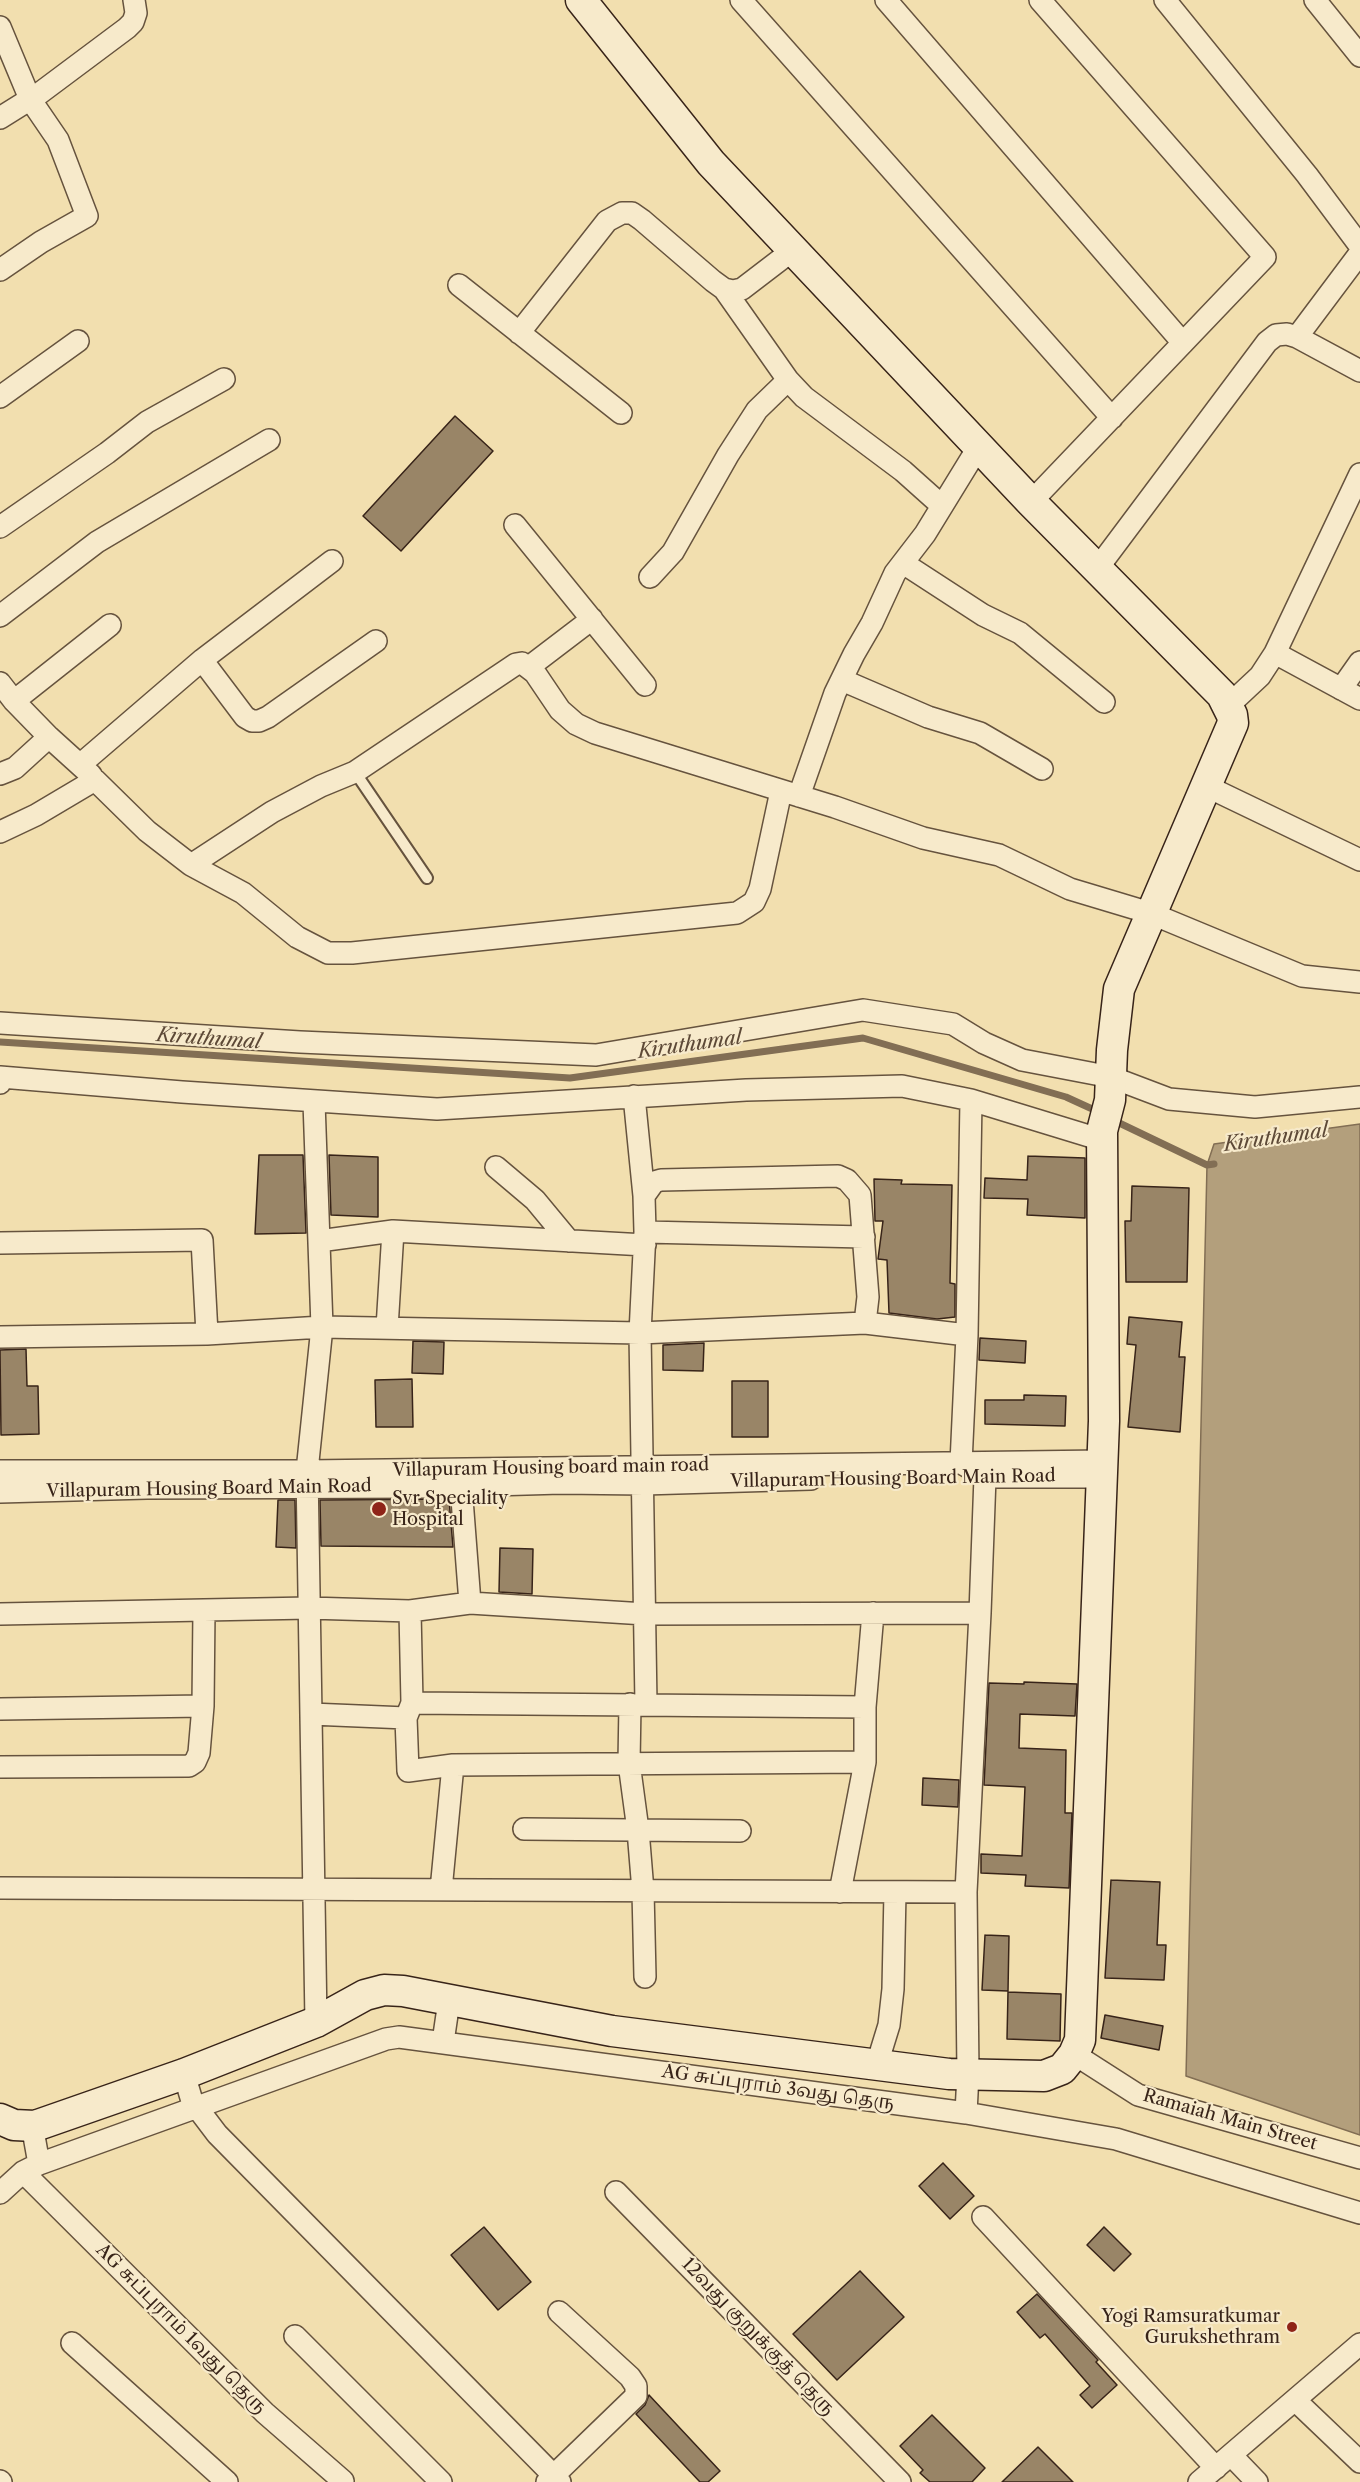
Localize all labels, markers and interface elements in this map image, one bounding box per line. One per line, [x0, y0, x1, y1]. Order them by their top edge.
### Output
water label: Kiruthumal [156, 1023, 262, 1055]
water label: Kiruthumal [636, 1026, 744, 1064]
water label: Kiruthumal [1222, 1119, 1330, 1157]
street label: Villapuram Housing board main road [393, 1454, 709, 1482]
street label: Villapuram Housing Board Main Road [730, 1465, 1056, 1493]
street label: Villapuram Housing Board Main Road [46, 1475, 372, 1503]
place label: Svr Speciality Hospital [392, 1488, 508, 1530]
marker: Svr Speciality Hospital [370, 1500, 388, 1518]
street label: AG சுப்புராம் 3வது தெரு [660, 2061, 896, 2115]
street label: Ramaiah Main Street [1140, 2085, 1320, 2155]
street label: AG சுப்புராம் 1வது தெரு [91, 2239, 271, 2419]
street label: 12வது குறுக்குத் தெரு [677, 2254, 839, 2420]
place label: Yogi Ramsuratkumar Gurukshethram [1101, 2306, 1280, 2348]
marker: Yogi Ramsuratkumar Gurukshethram [1285, 2320, 1299, 2334]

